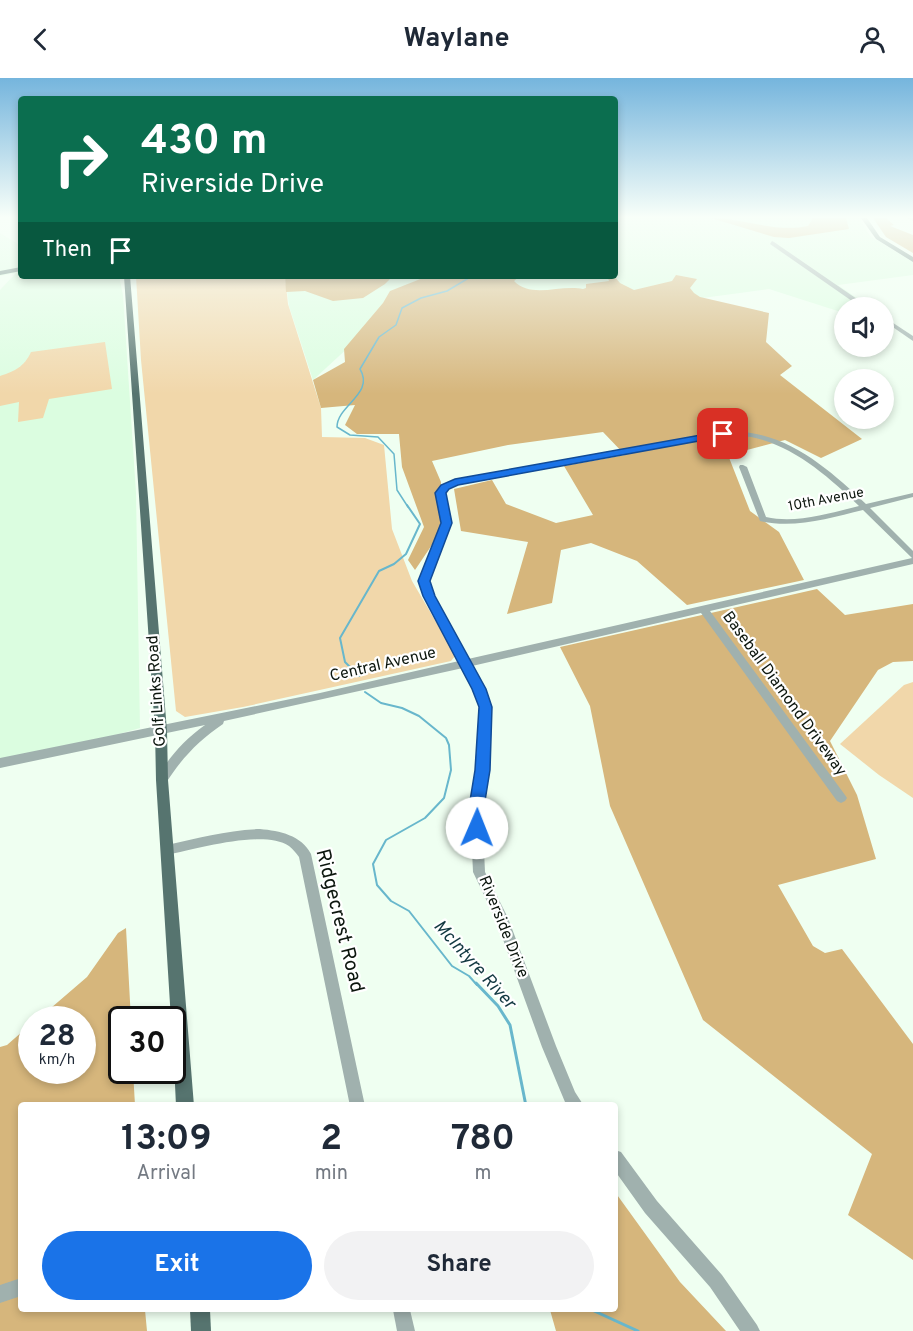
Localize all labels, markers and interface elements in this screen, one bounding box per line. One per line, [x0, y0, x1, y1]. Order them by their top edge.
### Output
text: Waylane [403, 22, 510, 56]
icon: back [24, 23, 57, 56]
icon: person [856, 23, 889, 56]
text: 430 m [141, 116, 267, 169]
icon: right [42, 120, 120, 198]
text: Riverside Drive [141, 168, 324, 202]
icon: arrive [104, 234, 137, 267]
text: Then [42, 237, 92, 264]
map controls [834, 297, 894, 429]
button: sound [834, 297, 894, 357]
button: layers [834, 369, 894, 429]
pin [697, 408, 748, 459]
icon: arrive [706, 417, 739, 450]
street label: 10th Avenue [787, 484, 865, 516]
street label: Baseball Diamond Driveway [717, 608, 851, 780]
street label: Golf Links Road [143, 635, 171, 747]
street label: Central Avenue [328, 643, 438, 687]
position arrow [445, 796, 509, 860]
street label: Ridgecrest Road [309, 846, 369, 996]
street label: Riverside Drive [473, 873, 533, 981]
water label: McIntyre River [428, 915, 522, 1016]
speed limit sign: 30 [108, 1006, 186, 1084]
text: 28 [38, 1019, 76, 1056]
text: km/h [39, 1051, 75, 1070]
text: 13:09 [121, 1117, 212, 1163]
text: 2 [320, 1117, 342, 1163]
text: 780 [451, 1117, 515, 1163]
text: Arrival [137, 1161, 196, 1187]
text: min [315, 1161, 348, 1187]
text: m [474, 1161, 491, 1187]
button: Exit [42, 1231, 312, 1300]
button: Share [324, 1231, 594, 1300]

